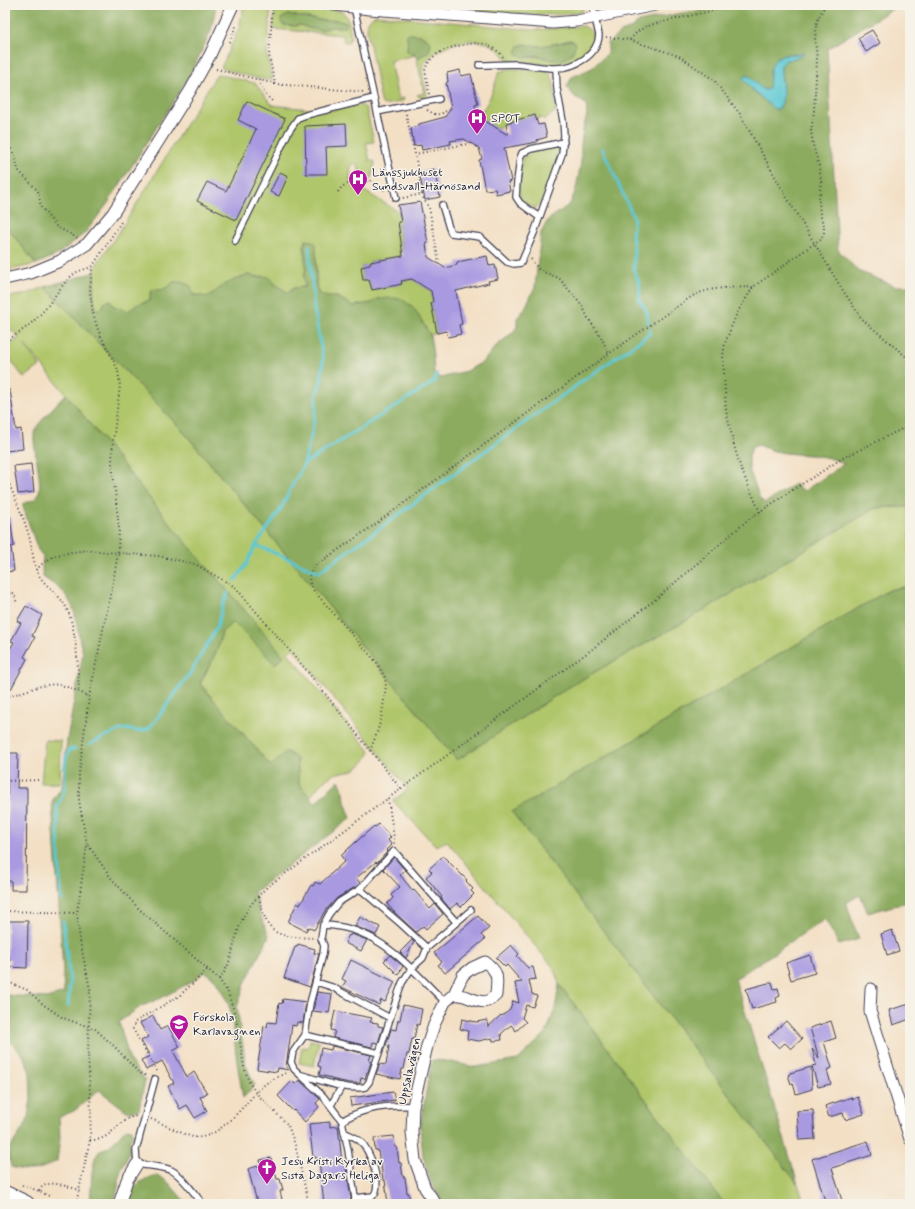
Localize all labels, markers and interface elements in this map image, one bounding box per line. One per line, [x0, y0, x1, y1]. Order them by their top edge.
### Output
hospital icon: SPOT [466, 107, 488, 135]
place label: SPOT [491, 111, 520, 127]
place label: Länssjukhuset Sundsvall-Härnösand [372, 165, 480, 195]
hospital icon: Länssjukhuset Sundsvall-Härnösand [347, 168, 369, 196]
place label: Förskola Karlavagnen [193, 1010, 261, 1041]
school or university icon: Förskola Karlavagnen [168, 1013, 190, 1041]
street label: Uppsalavägen [394, 1036, 425, 1106]
place label: Jesu Kristi Kyrka av Sista Dagars Heliga [281, 1154, 383, 1185]
church icon: Jesu Kristi Kyrka av Sista Dagars Heliga [256, 1157, 278, 1185]

